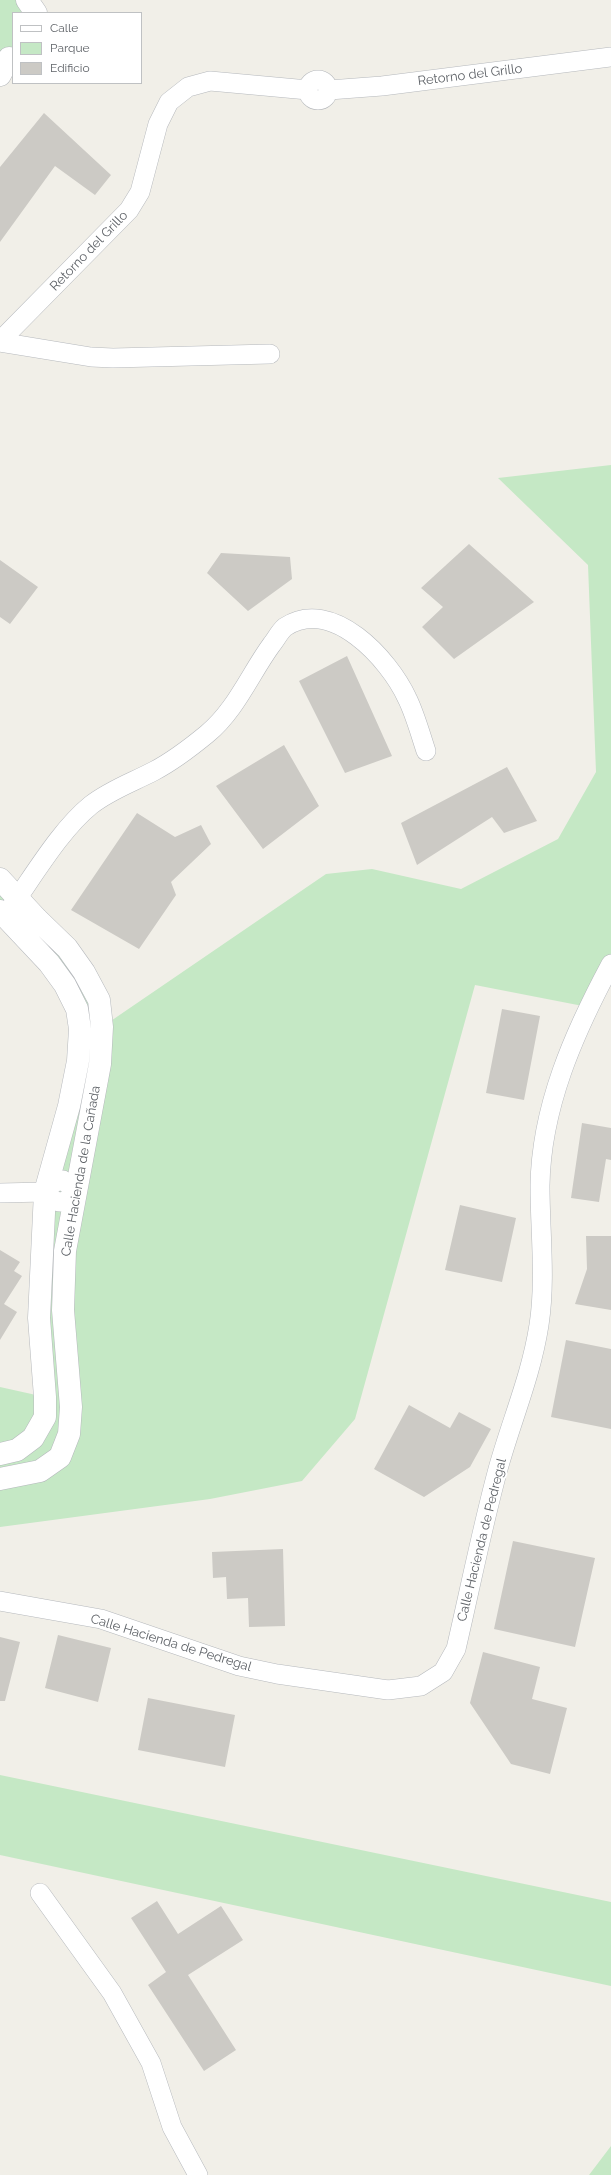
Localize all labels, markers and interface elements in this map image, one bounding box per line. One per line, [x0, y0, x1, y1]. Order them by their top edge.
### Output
legend [12, 12, 142, 84]
text: Calle [50, 21, 78, 35]
text: Parque [50, 41, 90, 55]
text: Edificio [50, 61, 90, 75]
street label: Retorno del Grillo [417, 61, 523, 89]
street label: Retorno del Grillo [47, 208, 131, 294]
street label: Calle Hacienda de la Cañada [58, 1084, 104, 1258]
street label: Calle Hacienda de Pedregal [454, 1457, 510, 1623]
street label: Calle Hacienda de Pedregal [89, 1611, 253, 1675]

